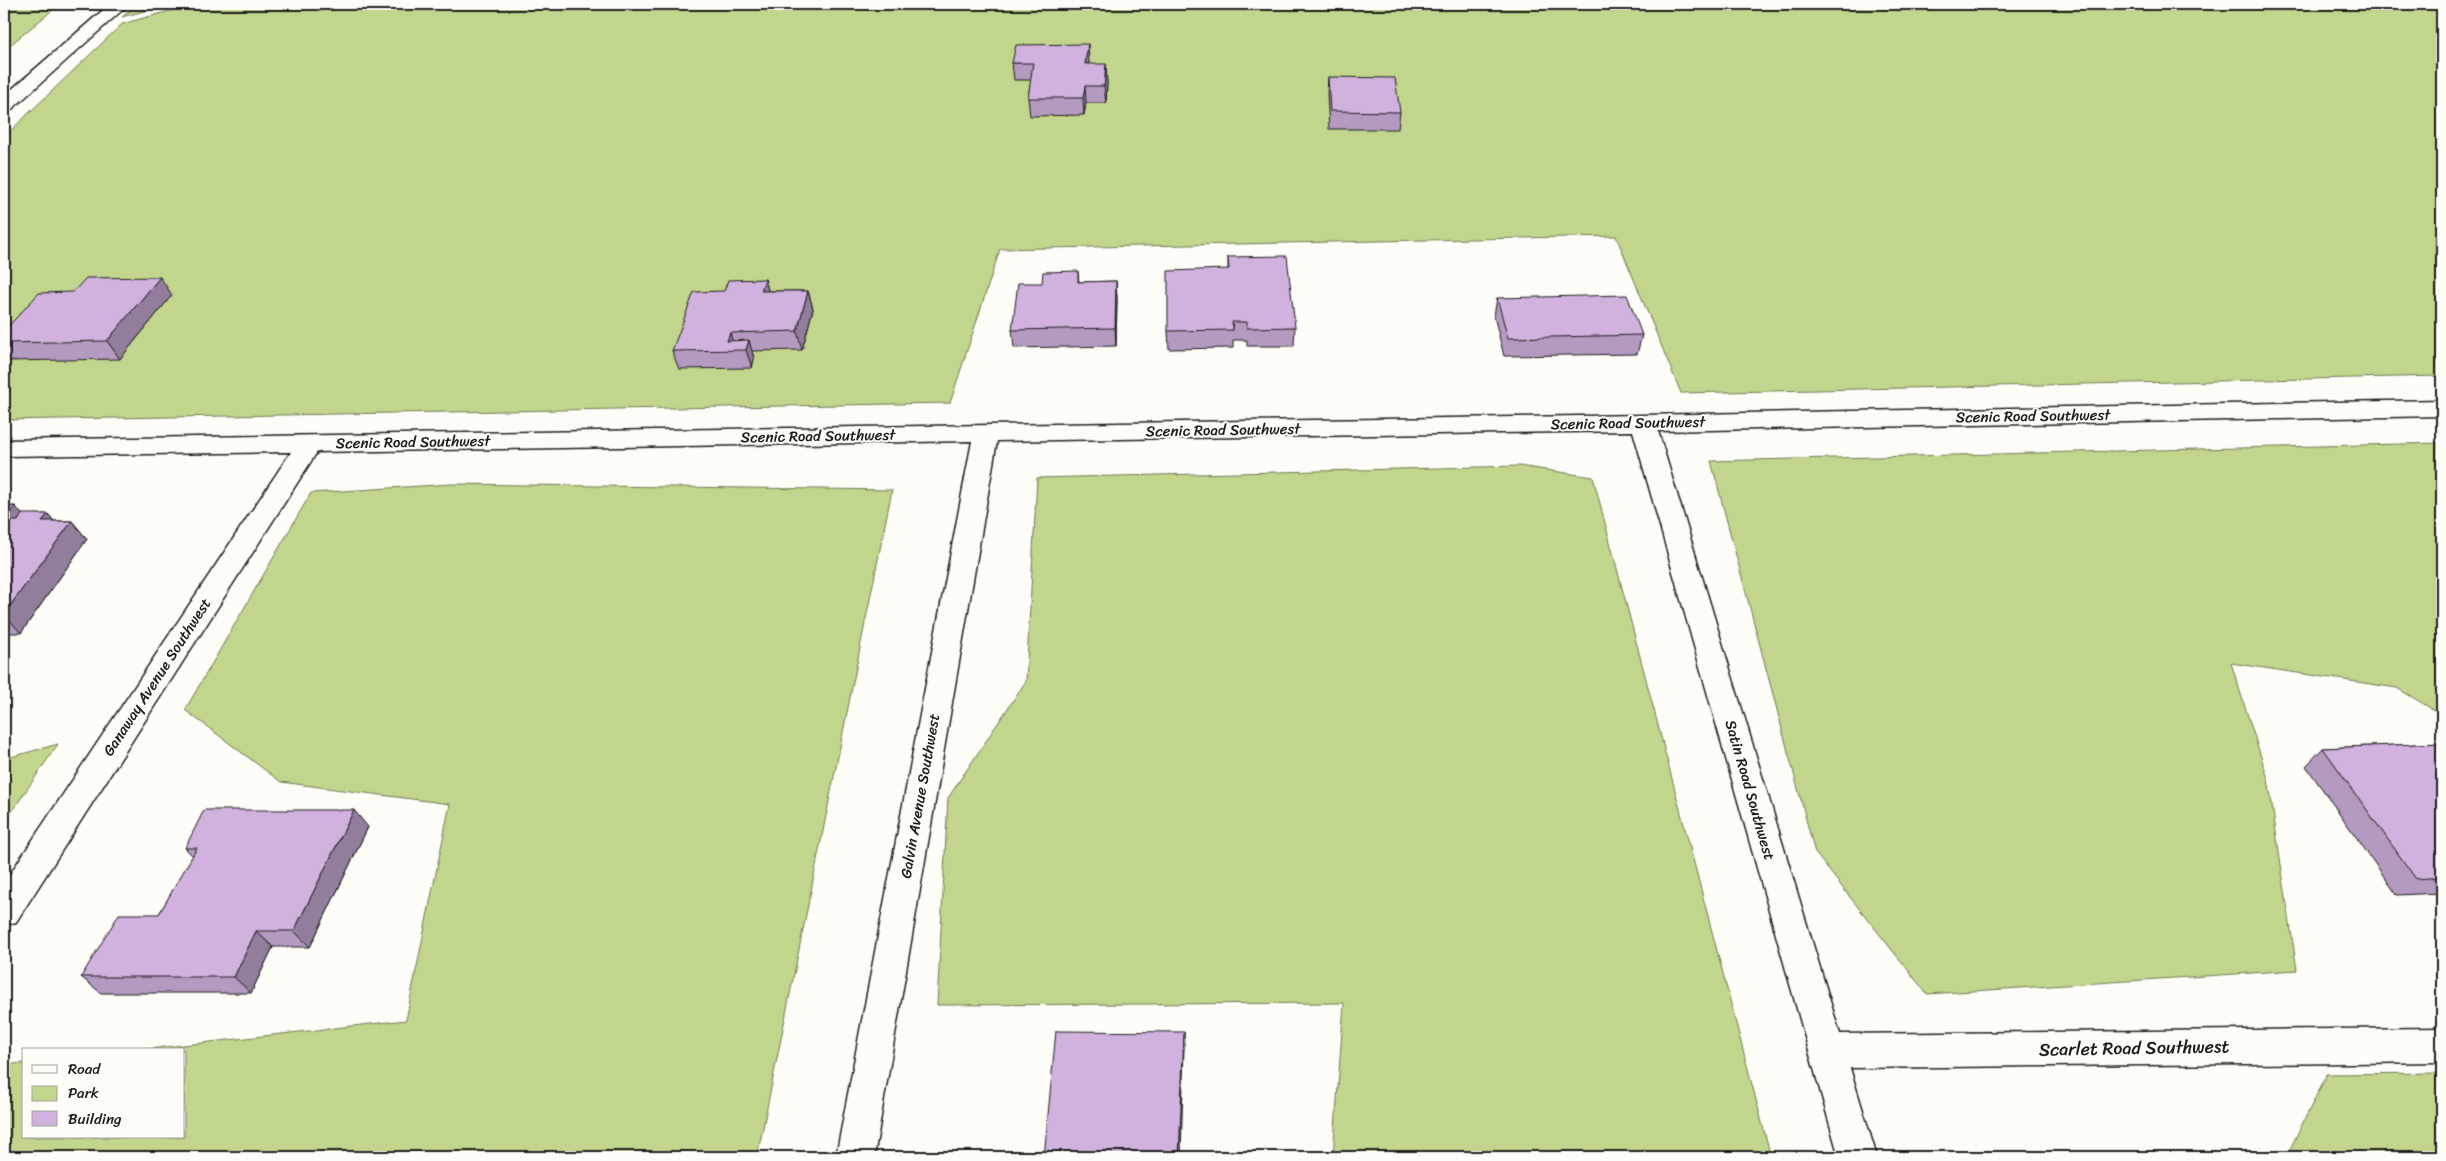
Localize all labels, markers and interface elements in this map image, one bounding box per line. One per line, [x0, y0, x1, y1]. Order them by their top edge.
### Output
street label: Scenic Road Southwest [1955, 402, 2111, 430]
street label: Scenic Road Southwest [1550, 409, 1706, 437]
street label: Scenic Road Southwest [1145, 416, 1301, 444]
street label: Scenic Road Southwest [740, 422, 896, 450]
street label: Scenic Road Southwest [335, 428, 491, 456]
street label: Ganaway Avenue Southwest [96, 592, 218, 761]
street label: Galvin Avenue Southwest [893, 711, 947, 880]
street label: Satin Road Southwest [1718, 717, 1783, 864]
street label: Scarlet Road Southwest [2039, 1030, 2230, 1066]
legend [22, 1048, 185, 1138]
text: Road [68, 1056, 101, 1082]
text: Park [68, 1080, 99, 1106]
text: Building [68, 1106, 122, 1132]

